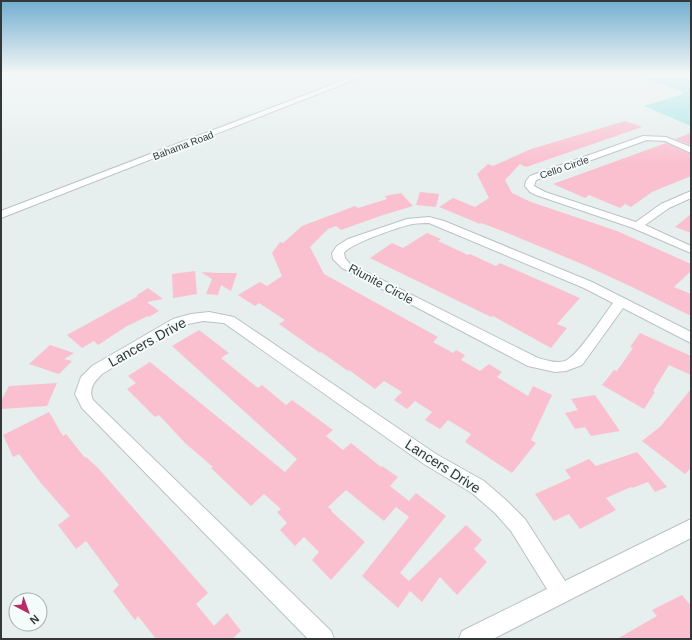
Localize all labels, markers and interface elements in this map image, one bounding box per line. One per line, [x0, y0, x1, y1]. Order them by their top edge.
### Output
street label: Bahama Road [151, 129, 215, 162]
street label: Cello Circle [538, 154, 591, 181]
street label: Riunite Circle [346, 261, 416, 307]
street label: Lancers Drive [105, 314, 189, 370]
street label: Lancers Drive [402, 436, 484, 496]
north arrow [8, 592, 48, 632]
text: N [28, 612, 41, 627]

